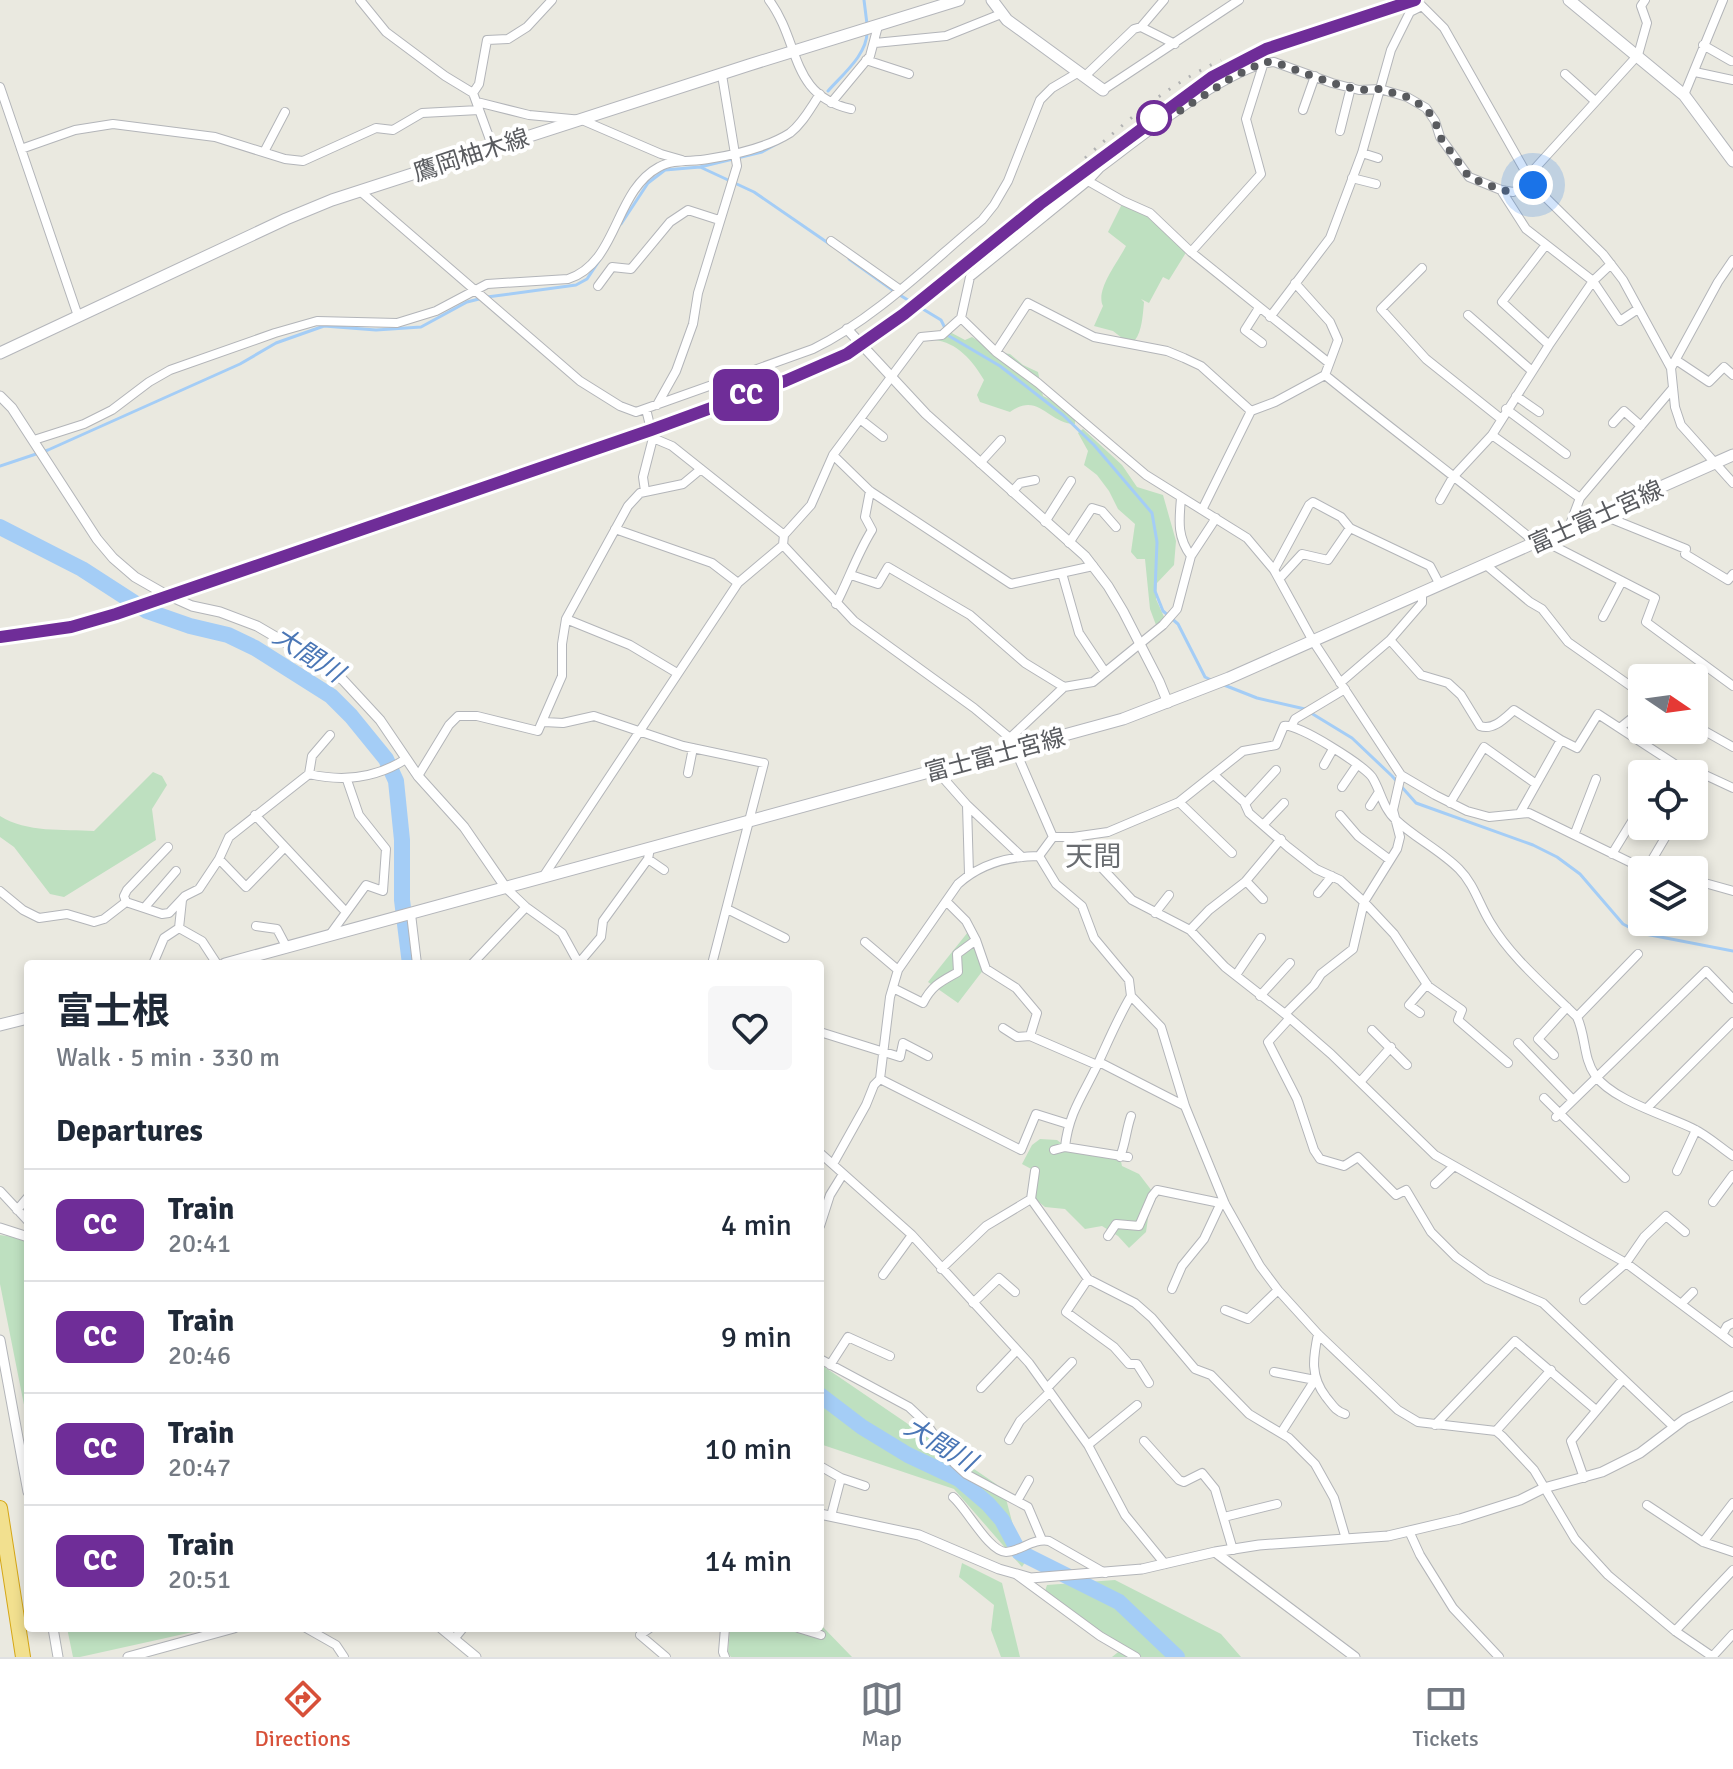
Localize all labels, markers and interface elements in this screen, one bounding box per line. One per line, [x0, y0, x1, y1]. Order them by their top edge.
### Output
unlabelled marker [1137, 101, 1171, 135]
street label: 鷹岡柚木線 [409, 122, 533, 188]
your location [1513, 165, 1553, 205]
line badge: CC [710, 369, 782, 421]
text: CC [729, 378, 763, 412]
street label: 富士富士宮線 [1524, 474, 1668, 560]
water label: 大間川 [267, 620, 352, 691]
north arrow [1628, 664, 1708, 744]
map controls [1628, 664, 1708, 936]
street label: 富士富士宮線 [922, 722, 1068, 788]
button: locate [1628, 760, 1708, 840]
district label: 天間 [1065, 840, 1121, 874]
button: layers [1628, 856, 1708, 936]
button: heart [708, 986, 792, 1070]
text: 富士根 [56, 988, 170, 1035]
text: Walk · 5 min · 330 m [56, 1042, 280, 1074]
text: Departures [56, 1113, 203, 1150]
text: Train [168, 1191, 234, 1228]
text: 4 min [721, 1207, 792, 1244]
text: CC [83, 1208, 117, 1242]
text: 20:41 [168, 1228, 231, 1260]
text: Train [168, 1303, 234, 1340]
text: 9 min [721, 1319, 792, 1356]
text: CC [83, 1320, 117, 1354]
text: 20:46 [168, 1340, 231, 1372]
water label: 大間川 [898, 1411, 984, 1480]
text: Train [168, 1415, 234, 1452]
text: 10 min [705, 1431, 792, 1468]
text: CC [83, 1432, 117, 1466]
text: 20:47 [168, 1452, 231, 1484]
text: Train [168, 1527, 234, 1564]
text: 14 min [705, 1543, 792, 1580]
text: CC [83, 1544, 117, 1578]
text: 20:51 [168, 1564, 231, 1596]
tab: Directions [254, 1677, 351, 1752]
tab: Map [860, 1677, 904, 1752]
tab: Tickets [1412, 1677, 1479, 1752]

